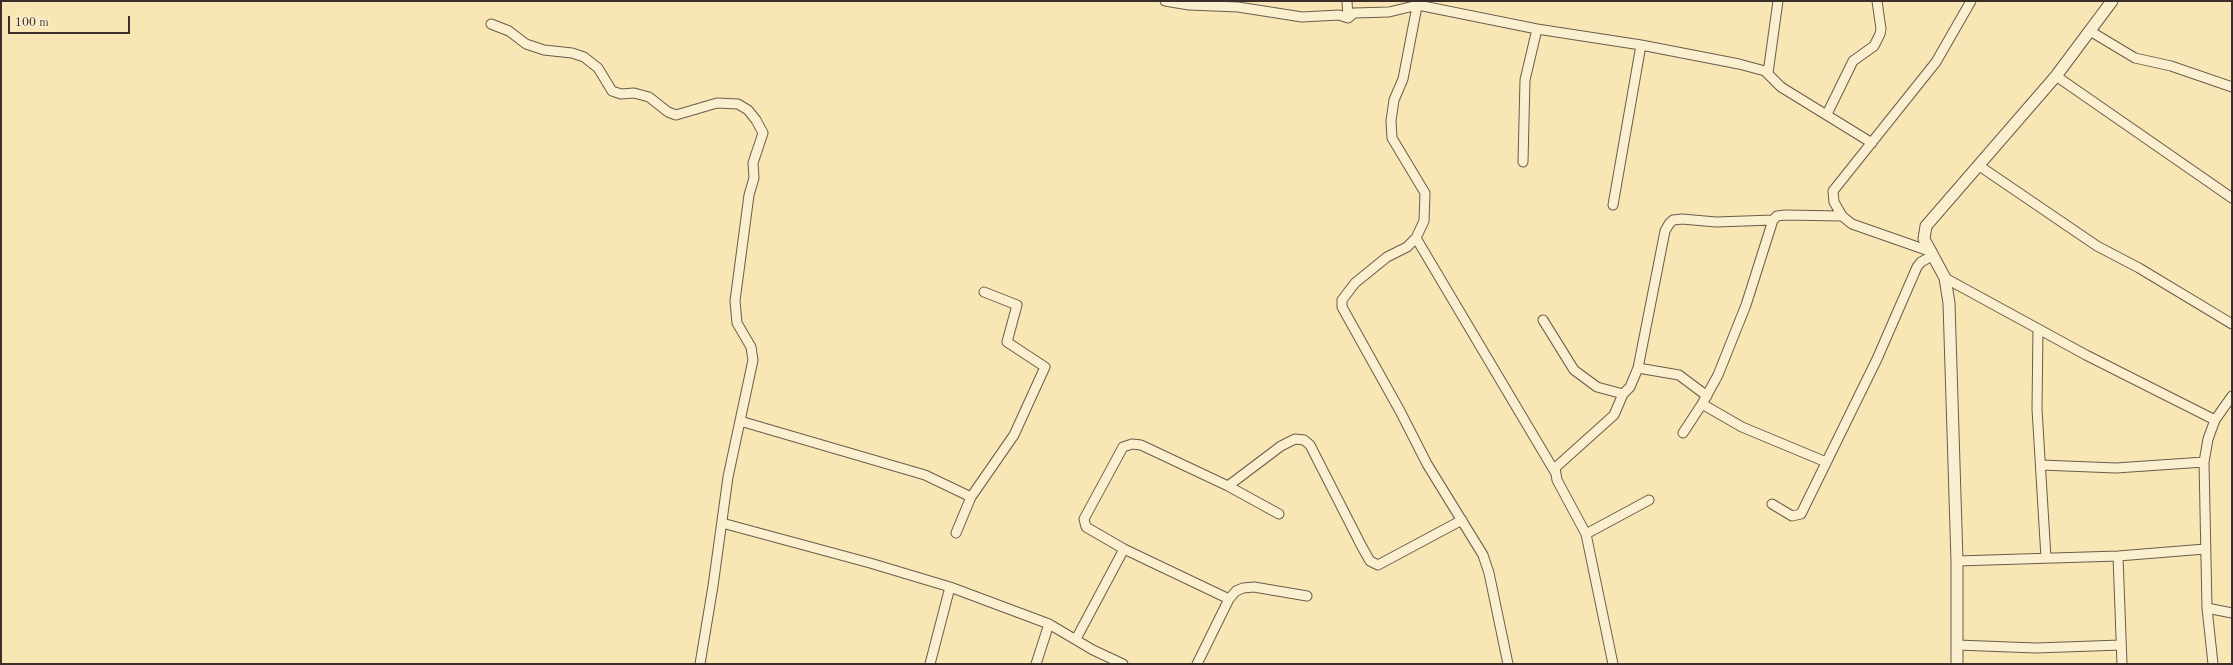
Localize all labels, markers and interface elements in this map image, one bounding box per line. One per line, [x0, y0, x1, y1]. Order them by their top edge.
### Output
scale bar [10, 8, 132, 34]
text: 100 m [15, 17, 49, 29]

